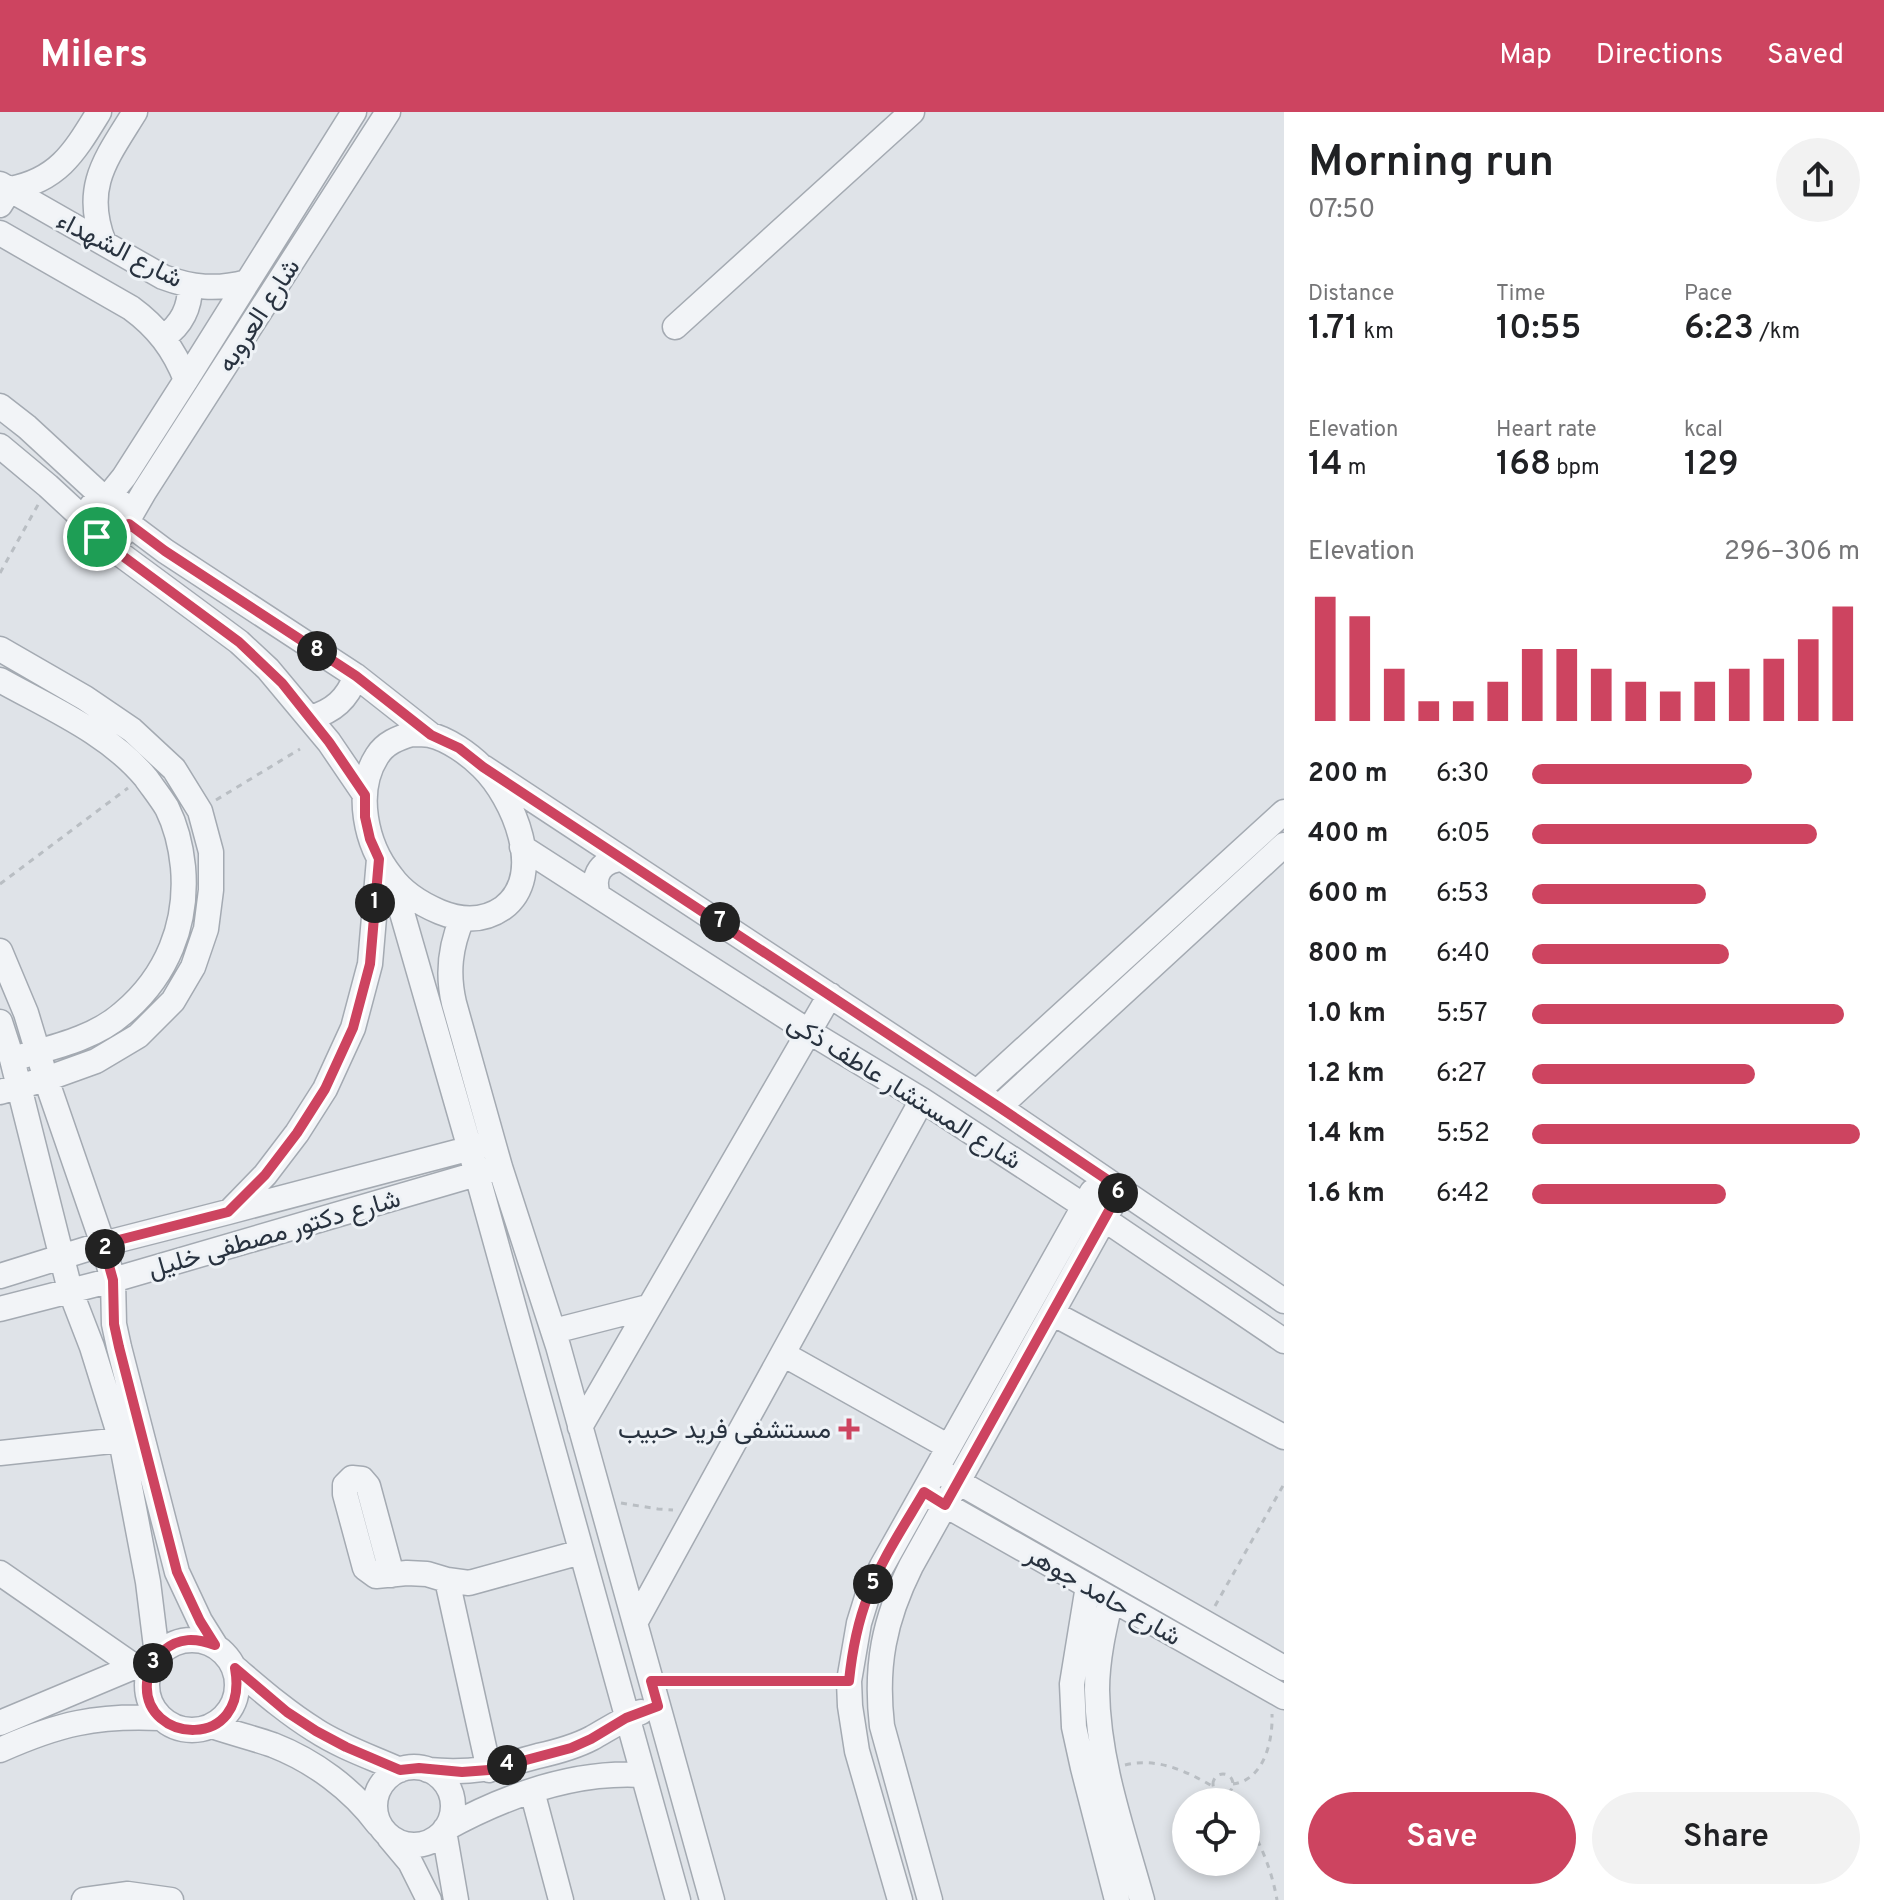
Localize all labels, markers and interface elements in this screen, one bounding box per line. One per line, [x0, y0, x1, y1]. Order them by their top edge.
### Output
text: Milers [40, 32, 148, 81]
text: Map [1499, 38, 1552, 74]
text: Directions [1596, 38, 1723, 74]
text: Saved [1767, 38, 1844, 74]
text: Morning run [1308, 136, 1554, 192]
button: share [1776, 138, 1860, 222]
text: 07:50 [1308, 194, 1375, 227]
street label: شارع الشهداء [50, 205, 187, 297]
street label: شارع العروبه [211, 253, 309, 380]
text: Distance [1308, 281, 1394, 308]
text: Time [1496, 281, 1545, 308]
text: Pace [1684, 281, 1732, 308]
text: 1.71 [1308, 308, 1358, 351]
text: 10:55 [1496, 308, 1581, 351]
text: 6:23 [1684, 308, 1754, 351]
text: km [1358, 319, 1394, 346]
text: /km [1754, 319, 1800, 346]
text: Elevation [1308, 417, 1398, 444]
text: Heart rate [1496, 417, 1597, 444]
text: kcal [1684, 417, 1723, 444]
text: 14 [1308, 444, 1343, 487]
text: 168 [1496, 444, 1551, 487]
text: 129 [1684, 444, 1739, 487]
text: m [1343, 455, 1367, 482]
text: bpm [1551, 455, 1600, 482]
pin [63, 503, 131, 571]
icon: arrive [75, 515, 119, 559]
text: Elevation [1308, 536, 1415, 569]
text: 296–306 m [1724, 536, 1860, 569]
pin: 8 [297, 631, 337, 671]
text: 8 [310, 637, 324, 664]
text: 200 m [1308, 758, 1387, 791]
text: 6:30 [1436, 758, 1489, 791]
text: 400 m [1308, 818, 1388, 851]
text: 6:05 [1436, 818, 1490, 851]
text: 600 m [1308, 878, 1388, 911]
text: 6:53 [1436, 878, 1489, 911]
pin: 1 [355, 883, 395, 923]
text: 1 [371, 889, 379, 916]
pin: 7 [700, 902, 740, 942]
text: 7 [714, 908, 726, 935]
text: 800 m [1308, 938, 1388, 971]
text: 6:40 [1436, 938, 1490, 971]
text: 1.0 km [1308, 998, 1386, 1031]
text: 5:57 [1436, 998, 1487, 1031]
street label: شارع المستشار عاطف ذكى [780, 1008, 1027, 1179]
text: 1.2 km [1308, 1058, 1385, 1091]
text: 6:27 [1436, 1058, 1487, 1091]
text: 1.4 km [1308, 1118, 1385, 1151]
text: 5:52 [1436, 1118, 1490, 1151]
pin: 6 [1098, 1173, 1138, 1213]
text: 1.6 km [1308, 1178, 1385, 1211]
text: 6:42 [1436, 1178, 1489, 1211]
text: 6 [1111, 1179, 1125, 1206]
street label: شارع دكتور مصطفى خليل [145, 1184, 405, 1287]
pin: 2 [85, 1229, 125, 1269]
text: 2 [98, 1235, 112, 1262]
place label: مستشفى فريد حبيب [618, 1415, 831, 1448]
marker: مستشفى فريد حبيب [838, 1418, 860, 1440]
street label: شارع حامد جوهر [1018, 1539, 1186, 1655]
pin: 5 [853, 1564, 893, 1604]
text: 5 [866, 1570, 880, 1597]
pin: 3 [133, 1643, 173, 1683]
text: 3 [146, 1649, 160, 1676]
pin: 4 [487, 1745, 527, 1785]
text: 4 [500, 1751, 514, 1778]
map controls [1172, 1788, 1260, 1876]
button: locate [1172, 1788, 1260, 1876]
button: Save [1308, 1792, 1576, 1884]
button: Share [1592, 1792, 1860, 1884]

